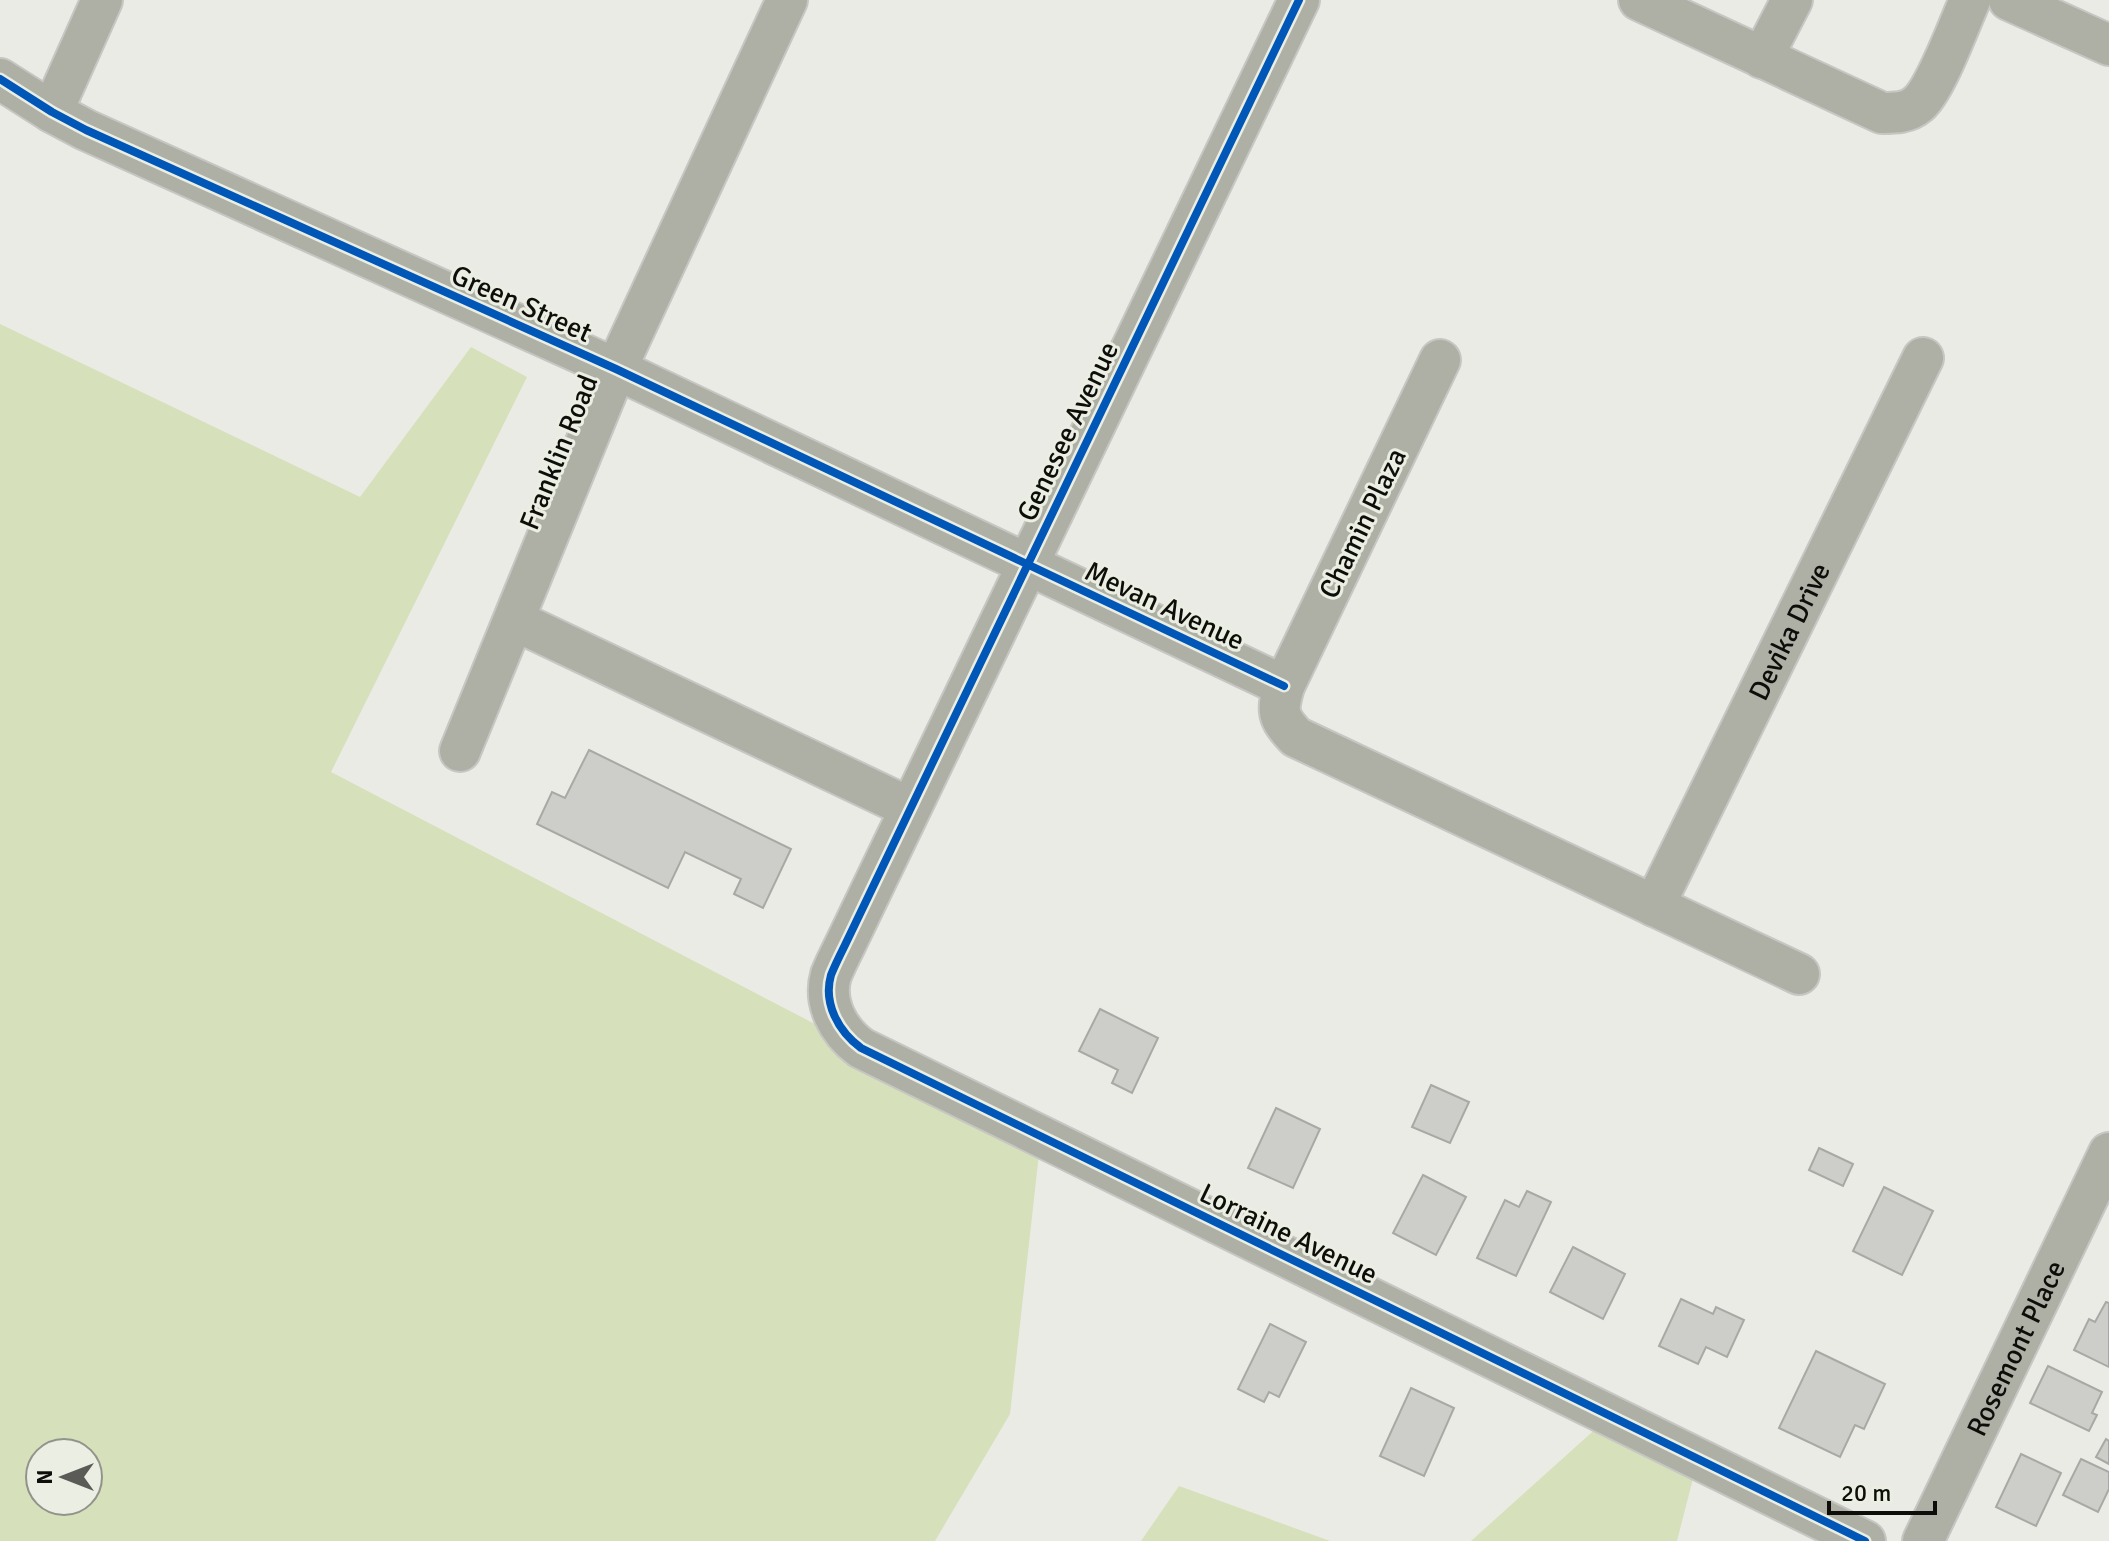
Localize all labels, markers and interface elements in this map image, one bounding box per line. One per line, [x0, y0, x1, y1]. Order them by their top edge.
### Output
street label: Green Street [446, 258, 597, 350]
street label: Genesee Avenue [1010, 336, 1126, 527]
street label: Franklin Road [512, 370, 605, 535]
street label: Chamin Plaza [1312, 443, 1414, 604]
street label: Mevan Avenue [1079, 554, 1250, 658]
street label: Devika Drive [1742, 557, 1838, 706]
street label: Lorraine Avenue [1194, 1176, 1383, 1292]
street label: Rosemont Place [1960, 1255, 2073, 1442]
north arrow [24, 1437, 104, 1517]
scale bar [1829, 1465, 1935, 1515]
text: N [31, 1469, 58, 1485]
text: 20 m [1841, 1478, 1891, 1508]

